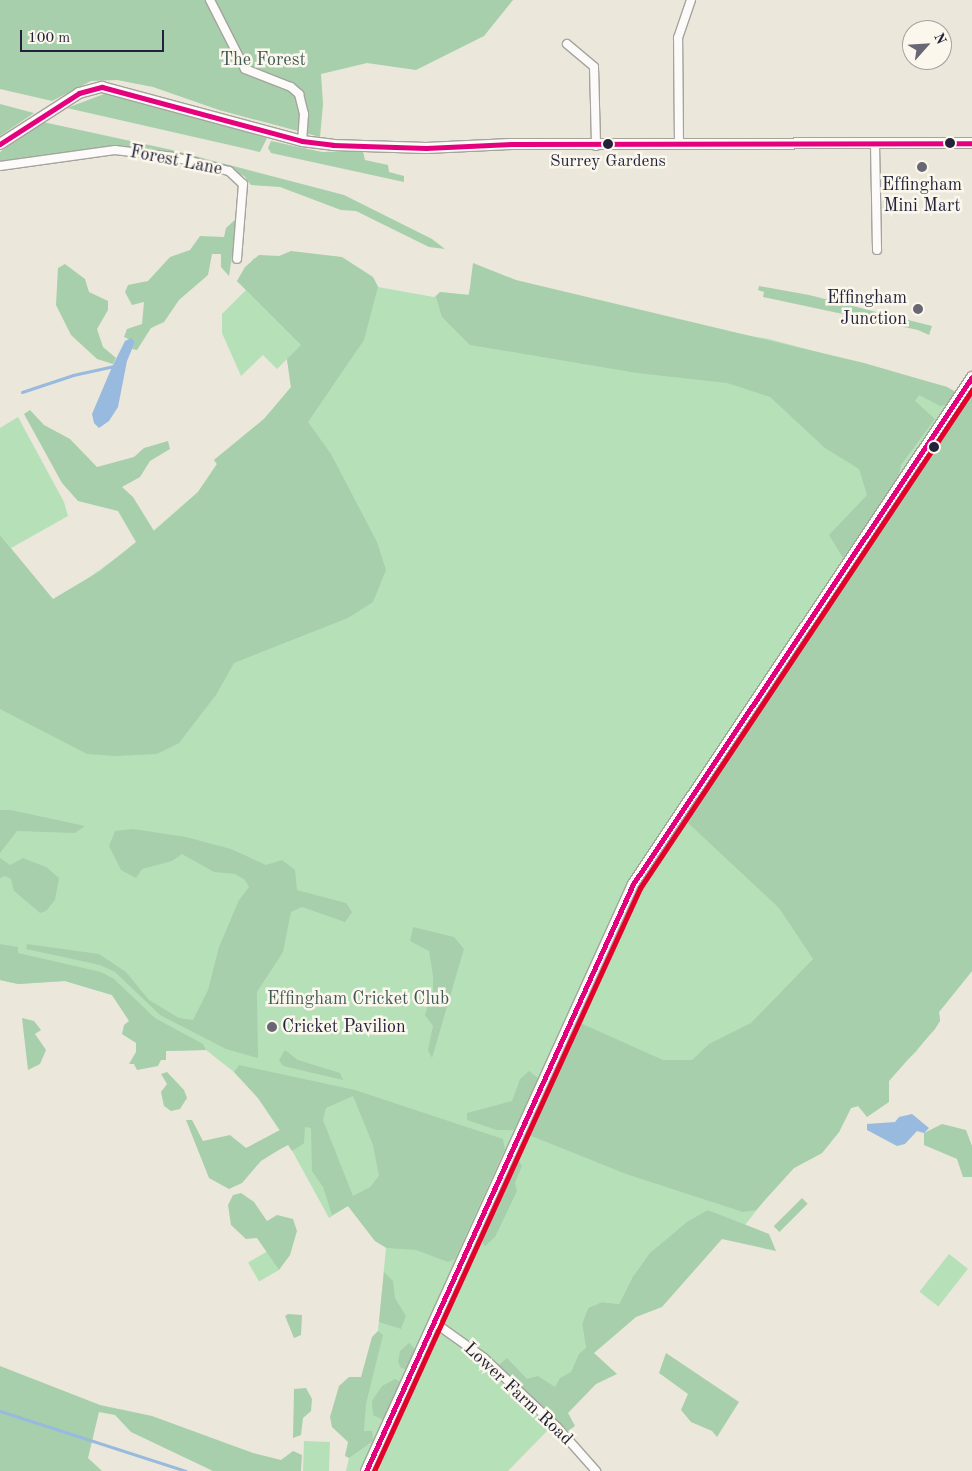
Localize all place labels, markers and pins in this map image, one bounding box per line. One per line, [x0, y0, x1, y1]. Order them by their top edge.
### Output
unlabelled marker [945, 138, 955, 148]
marker: Surrey Gardens [603, 139, 613, 149]
place label: Surrey Gardens [550, 152, 666, 172]
marker: Effingham Mini Mart [916, 161, 928, 173]
place label: Effingham Mini Mart [882, 175, 962, 218]
place label: Effingham Junction [827, 288, 907, 330]
marker: Effingham Junction [911, 302, 925, 316]
unlabelled marker [929, 442, 939, 452]
place label: Cricket Pavilion [282, 1016, 406, 1038]
marker: Cricket Pavilion [266, 1021, 278, 1033]

